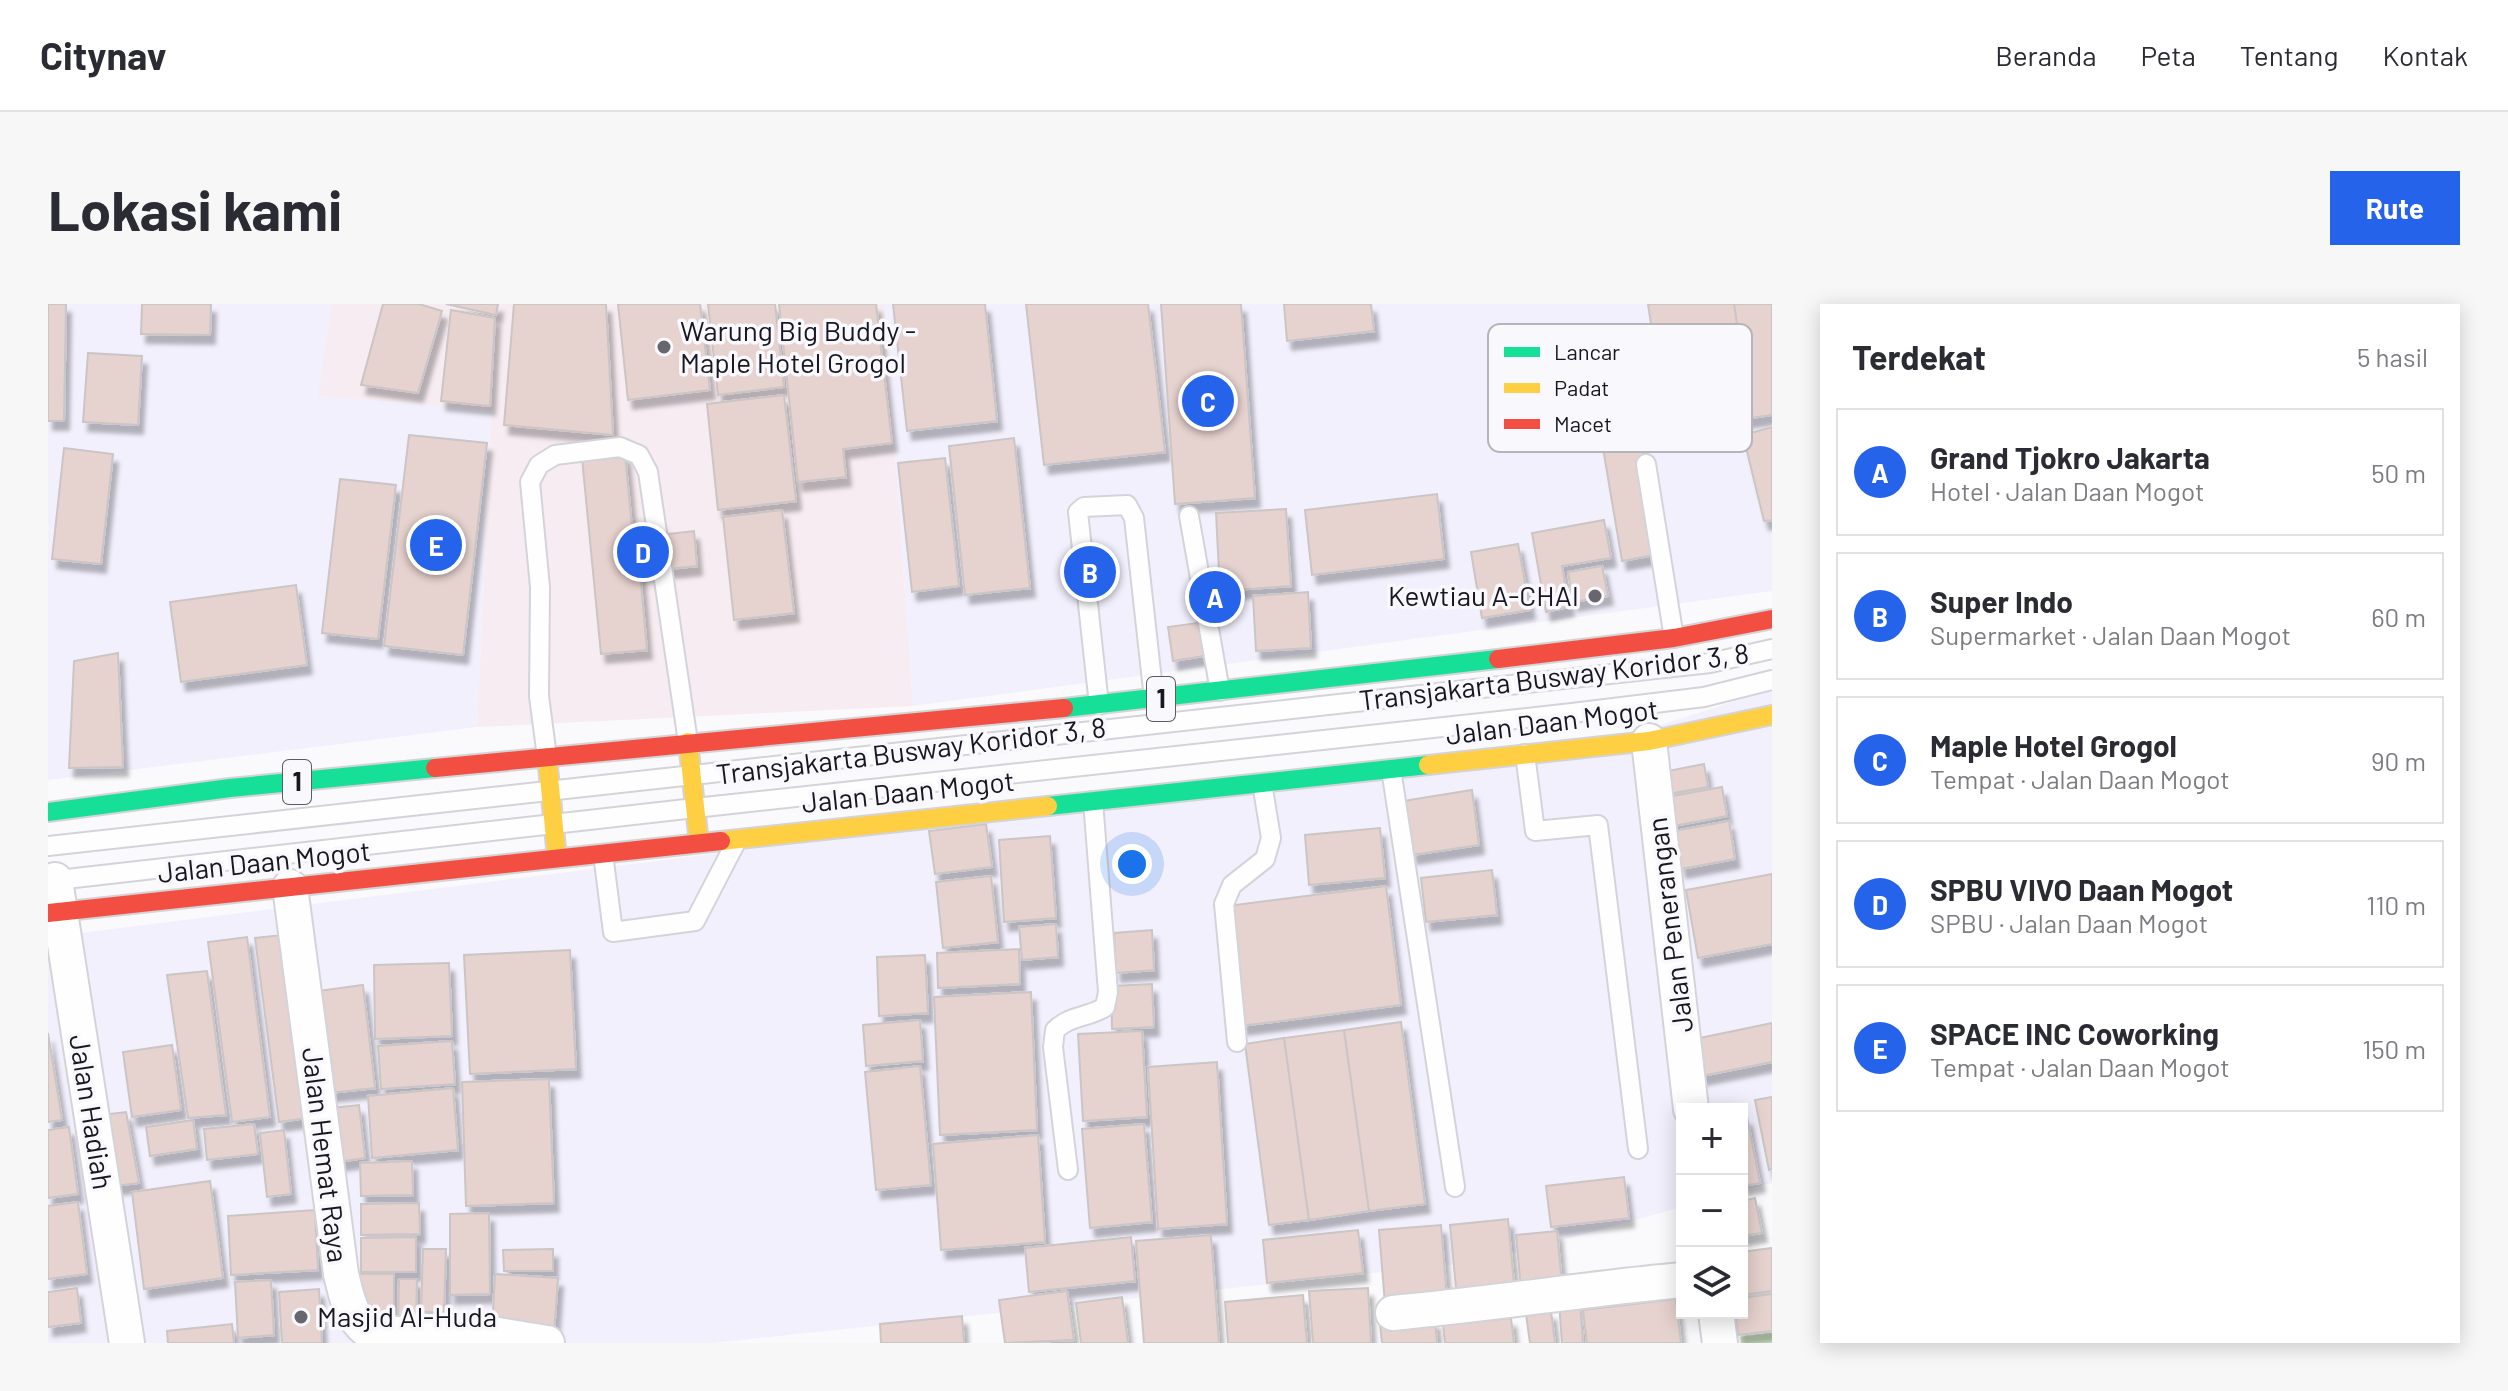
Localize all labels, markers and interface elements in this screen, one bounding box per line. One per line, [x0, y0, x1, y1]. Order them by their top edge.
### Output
text: Citynav [40, 32, 166, 78]
text: Beranda [1995, 38, 2097, 72]
text: Peta [2141, 38, 2196, 72]
text: Tentang [2240, 38, 2338, 72]
text: Kontak [2382, 38, 2468, 72]
button: Rute [2330, 171, 2460, 245]
text: Lokasi kami [48, 175, 342, 242]
place label: Warung Big Buddy - Maple Hotel Grogol [680, 313, 916, 379]
legend [1488, 324, 1752, 452]
text: Terdekat [1852, 336, 1986, 377]
marker: Warung Big Buddy - Maple Hotel Grogol [655, 338, 673, 356]
text: Lancar [1554, 338, 1620, 364]
text: 5 hasil [2357, 341, 2428, 372]
pin: C [1182, 371, 1234, 431]
text: Padat [1554, 374, 1609, 400]
text: Macet [1554, 410, 1612, 436]
text: Grand Tjokro Jakarta [1930, 439, 2210, 475]
text: A [1871, 457, 1889, 488]
text: 50 m [2371, 457, 2426, 488]
text: Hotel · Jalan Daan Mogot [1930, 475, 2204, 506]
pin: E [410, 515, 462, 575]
pin: D [617, 522, 669, 582]
pin: B [1064, 542, 1116, 602]
pin: A [1189, 567, 1241, 627]
place label: Kewtiau A-CHAI [1388, 578, 1579, 612]
text: Super Indo [1930, 583, 2073, 619]
marker: Kewtiau A-CHAI [1586, 587, 1604, 605]
text: B [1872, 601, 1888, 632]
text: 60 m [2371, 601, 2426, 632]
text: Supermarket · Jalan Daan Mogot [1930, 619, 2291, 650]
street label: Transjakarta Busway Koridor 3, 8 [1357, 635, 1751, 717]
road number: 1 [1147, 677, 1175, 721]
street label: Jalan Daan Mogot [1444, 691, 1660, 751]
street label: Transjakarta Busway Koridor 3, 8 [714, 709, 1108, 791]
text: Maple Hotel Grogol [1930, 727, 2177, 763]
text: C [1872, 745, 1888, 776]
text: 90 m [2371, 745, 2426, 776]
road number: 1 [283, 760, 311, 804]
street label: Jalan Daan Mogot [800, 763, 1016, 819]
text: Tempat · Jalan Daan Mogot [1930, 763, 2230, 794]
street label: Jalan Penerangan [1639, 816, 1699, 1035]
street label: Jalan Daan Mogot [156, 833, 372, 889]
your location [1112, 844, 1152, 884]
text: SPBU VIVO Daan Mogot [1930, 871, 2233, 907]
text: D [1872, 889, 1888, 920]
text: 110 m [2366, 889, 2426, 920]
text: SPBU · Jalan Daan Mogot [1930, 907, 2208, 938]
text: SPACE INC Coworking [1930, 1015, 2219, 1051]
street label: Jalan Hadiah [63, 1032, 121, 1192]
text: E [1872, 1033, 1888, 1064]
text: 150 m [2362, 1033, 2426, 1064]
street label: Jalan Hemat Raya [296, 1045, 356, 1264]
text: Tempat · Jalan Daan Mogot [1930, 1051, 2230, 1082]
map controls [1676, 1103, 1748, 1319]
button: + [1676, 1103, 1748, 1175]
button: − [1676, 1175, 1748, 1247]
button: layers [1676, 1247, 1748, 1319]
place label: Masjid Al-Huda [317, 1299, 497, 1333]
marker: Masjid Al-Huda [292, 1308, 310, 1326]

